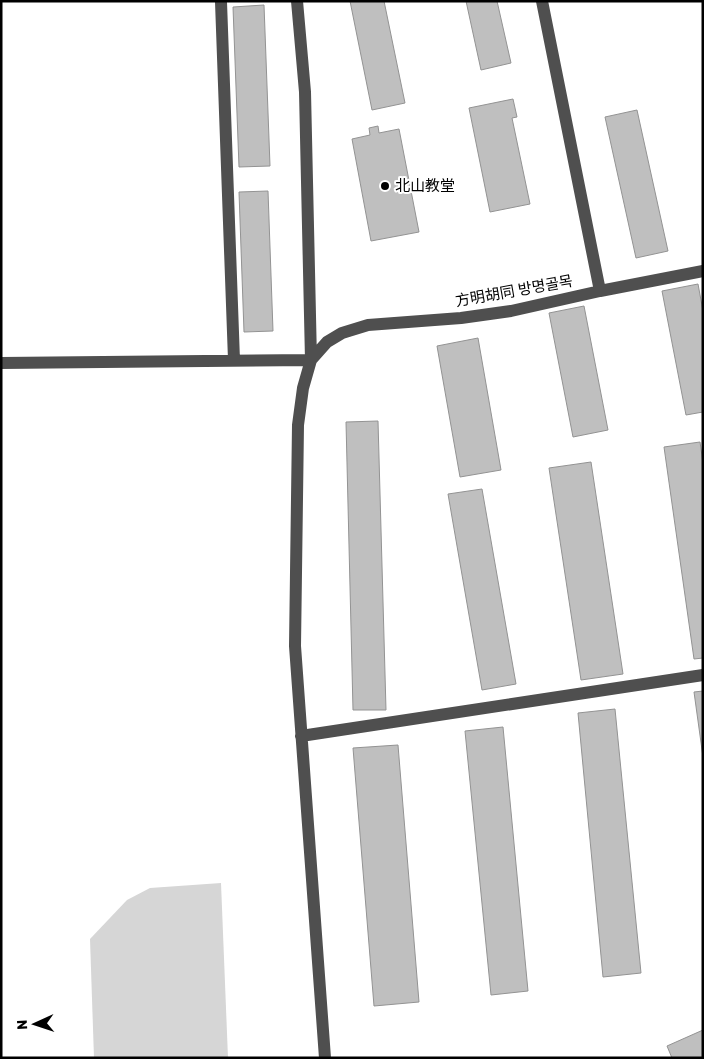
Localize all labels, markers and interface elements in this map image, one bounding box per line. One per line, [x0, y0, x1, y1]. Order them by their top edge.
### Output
place label: 北山教堂 [395, 177, 455, 195]
marker: 北山教堂 [379, 180, 391, 192]
street label: 方明胡同 방명골목 [454, 272, 574, 310]
north arrow [10, 999, 60, 1049]
text: N [14, 1019, 31, 1030]

